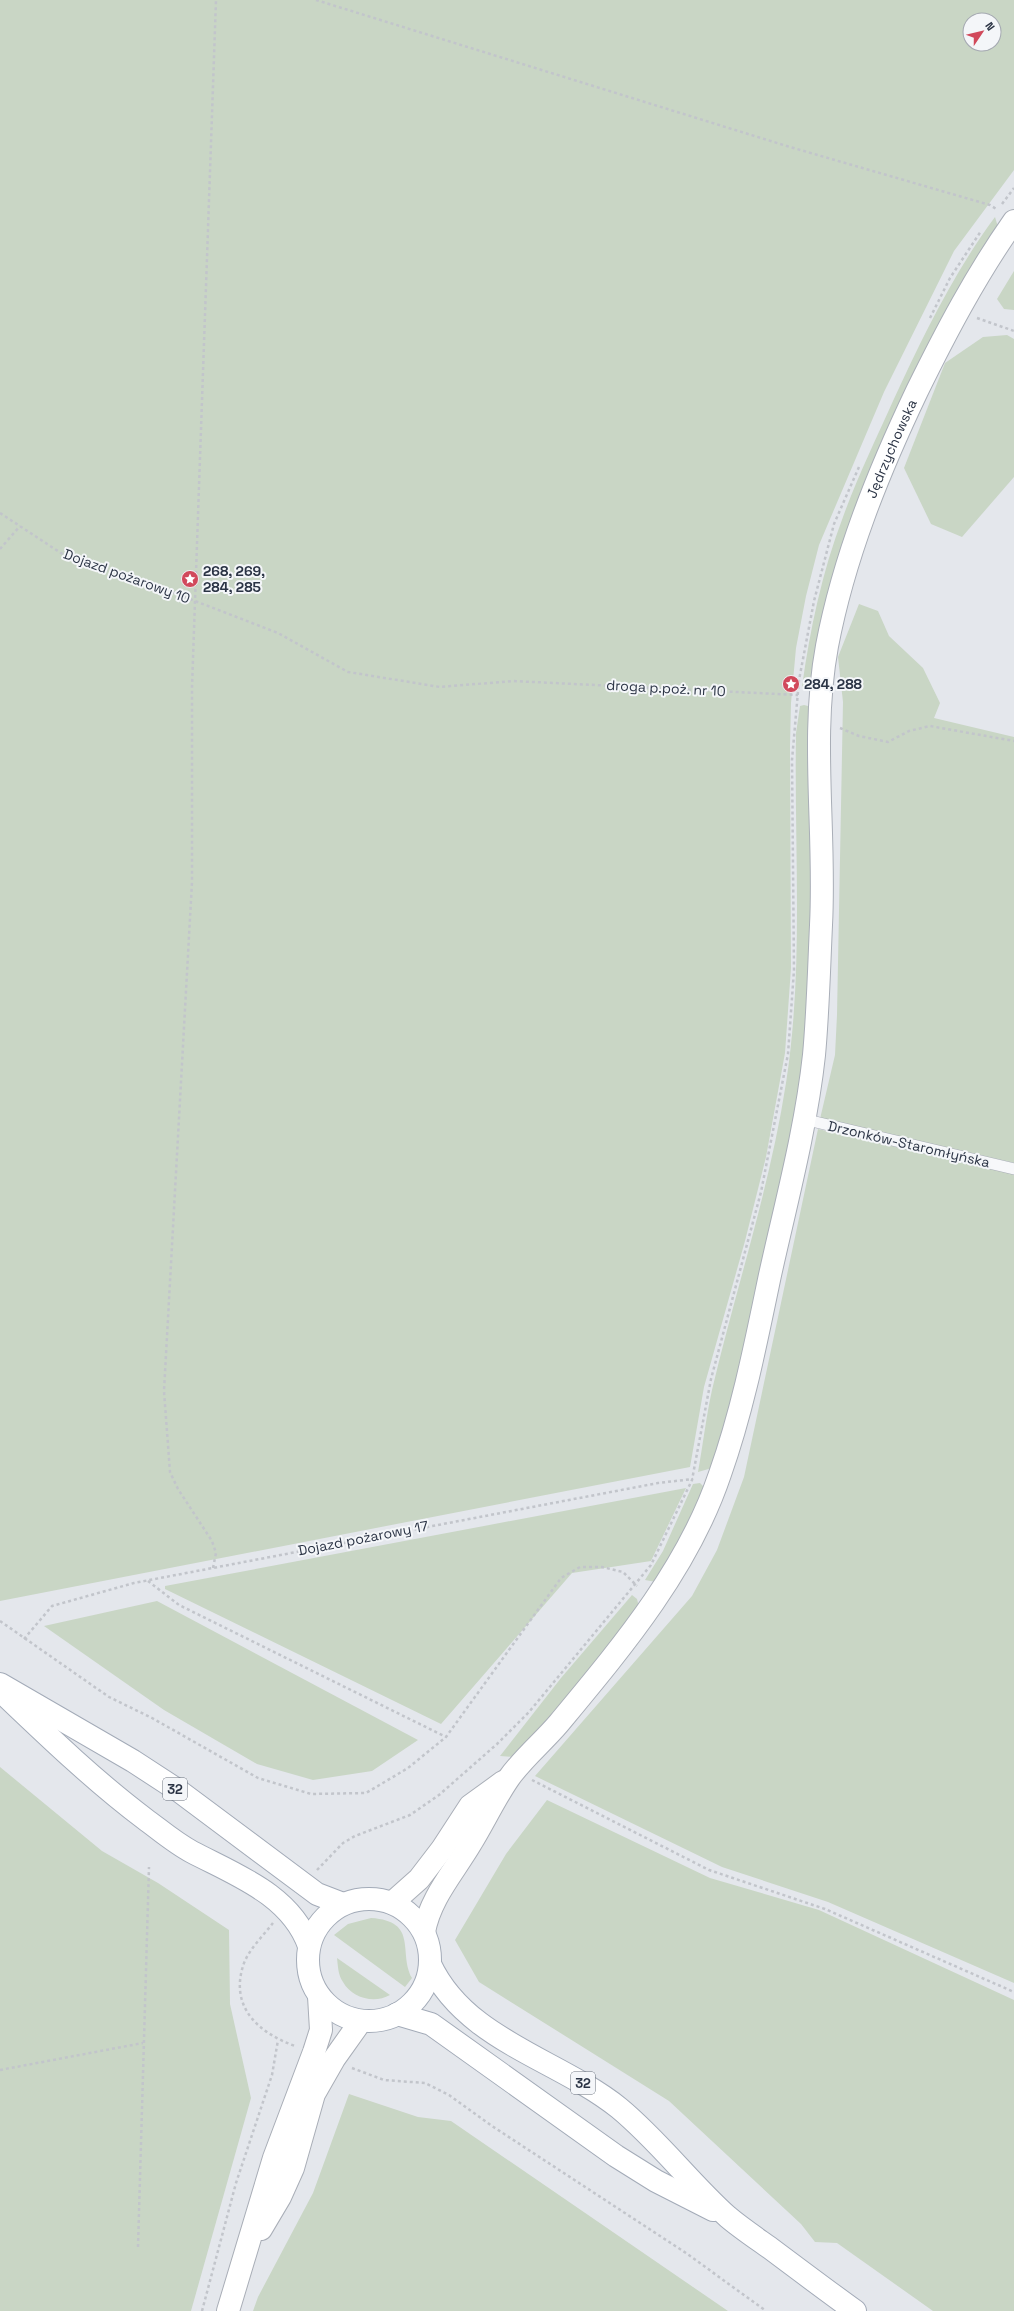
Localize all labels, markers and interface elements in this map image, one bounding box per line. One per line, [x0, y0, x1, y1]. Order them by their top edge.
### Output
north arrow [962, 12, 1002, 52]
text: N [982, 19, 998, 33]
street label: Jędrzychowska [862, 396, 921, 501]
street label: Dojazd pożarowy 10 [61, 545, 193, 607]
place label: 268, 269, 284, 285 [203, 562, 265, 596]
place icon: 268, 269, 284, 285 [180, 569, 200, 589]
place icon: 284, 288 [781, 674, 801, 694]
place label: 284, 288 [804, 675, 863, 693]
street label: droga p.poż. nr 10 [606, 676, 726, 700]
street label: Drzonków-Staromłyńska [826, 1117, 992, 1171]
street label: Dojazd pożarowy 17 [296, 1517, 430, 1559]
road number: 32 [163, 1778, 187, 1800]
road number: 32 [571, 2072, 595, 2094]

